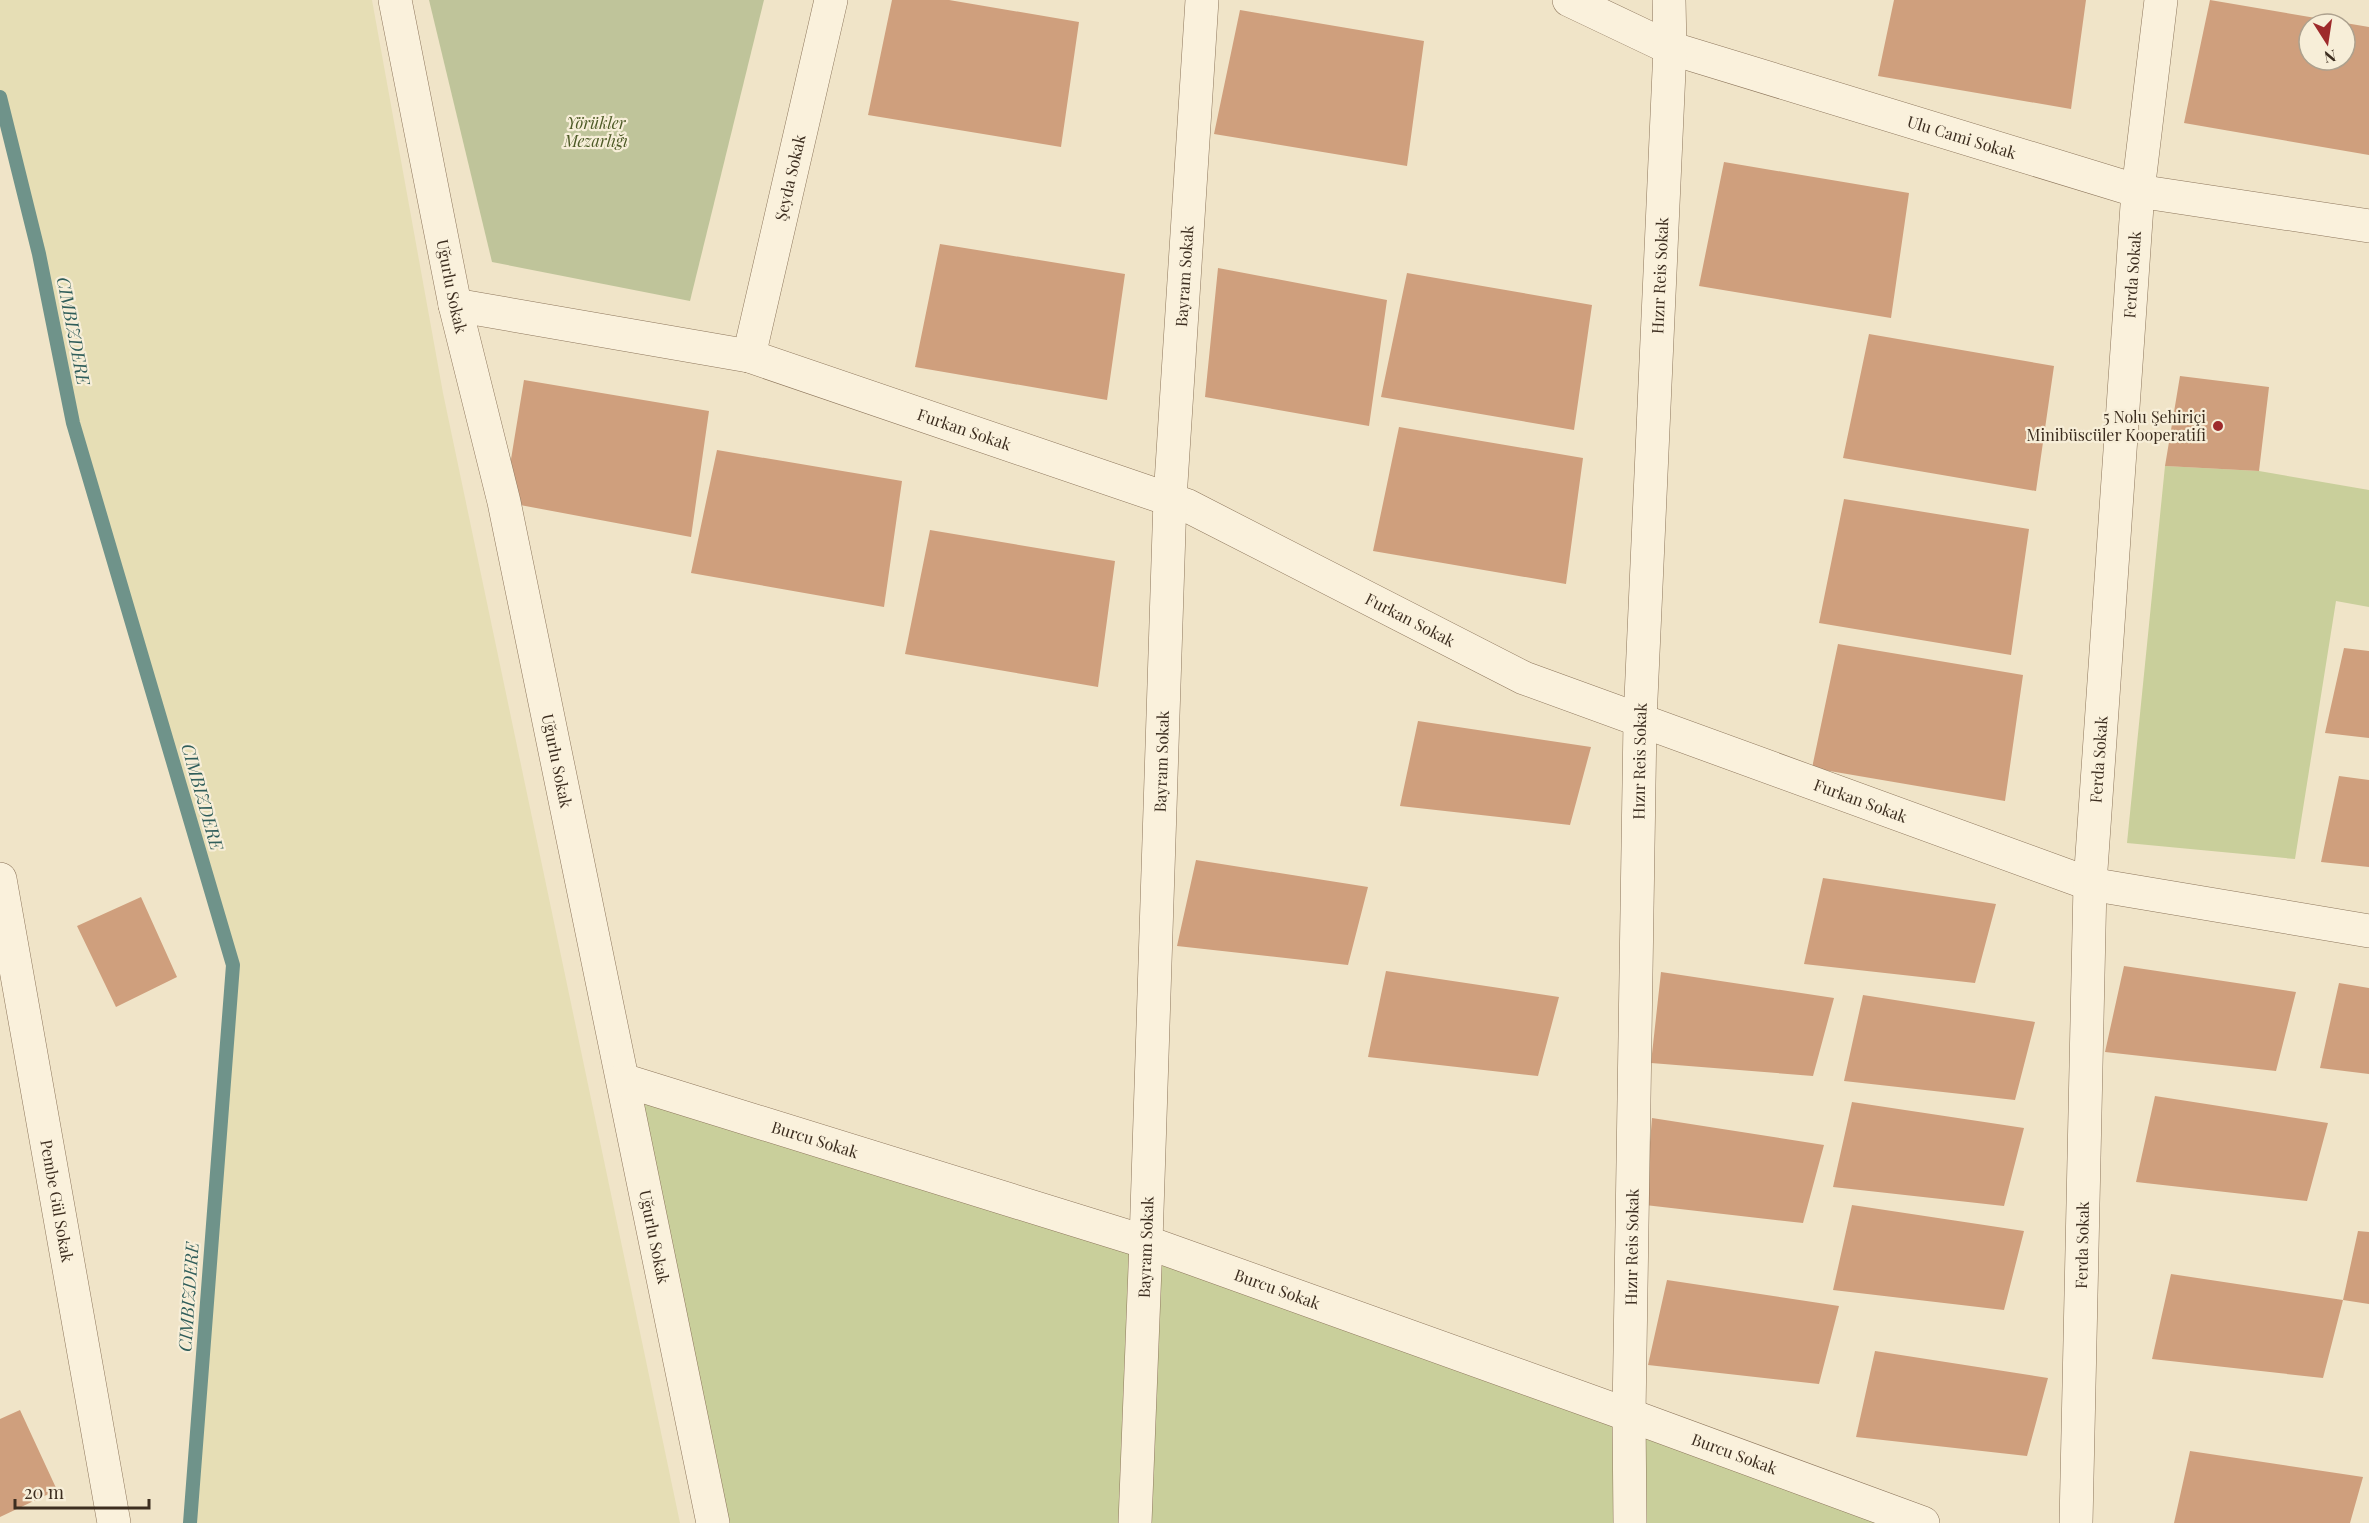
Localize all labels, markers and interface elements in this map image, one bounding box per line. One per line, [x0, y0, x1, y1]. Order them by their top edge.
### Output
north arrow [2297, 12, 2357, 72]
text: N [2322, 46, 2338, 69]
street label: Ulu Cami Sokak [1905, 110, 2019, 163]
park label: Yörükler Mezarlığı [563, 112, 628, 151]
street label: Şeyda Sokak [769, 132, 810, 223]
street label: Hızır Reis Sokak [1646, 216, 1672, 334]
street label: Bayram Sokak [1170, 224, 1198, 328]
street label: Ferda Sokak [2118, 230, 2145, 319]
street label: Uğurlu Sokak [432, 237, 473, 336]
water label: CIMBIZDERE [52, 275, 96, 388]
street label: Furkan Sokak [915, 403, 1015, 455]
place label: 5 Nolu Şehiriçi Minibüscüler Kooperatifi [2027, 406, 2206, 445]
marker: 5 Nolu Şehiriçi Minibüscüler Kooperatifi [2211, 419, 2225, 433]
street label: Furkan Sokak [1362, 588, 1459, 651]
street label: Hızır Reis Sokak [1627, 702, 1651, 820]
street label: Bayram Sokak [1149, 710, 1173, 813]
street label: Uğurlu Sokak [538, 712, 577, 810]
street label: Ferda Sokak [2085, 715, 2112, 804]
water label: CIMBIZDERE [176, 741, 230, 854]
street label: Furkan Sokak [1811, 773, 1911, 827]
street label: Burcu Sokak [769, 1116, 861, 1162]
street label: Pembe Gül Sokak [36, 1138, 79, 1264]
street label: Uğurlu Sokak [635, 1188, 675, 1286]
street label: Hızır Reis Sokak [1620, 1188, 1643, 1306]
street label: Bayram Sokak [1133, 1196, 1157, 1299]
street label: Ferda Sokak [2070, 1201, 2093, 1289]
water label: CIMBIZDERE [172, 1240, 204, 1353]
street label: Burcu Sokak [1232, 1264, 1323, 1314]
street label: Burcu Sokak [1689, 1428, 1781, 1479]
scale bar [15, 1472, 148, 1510]
text: 20 m [24, 1480, 64, 1504]

